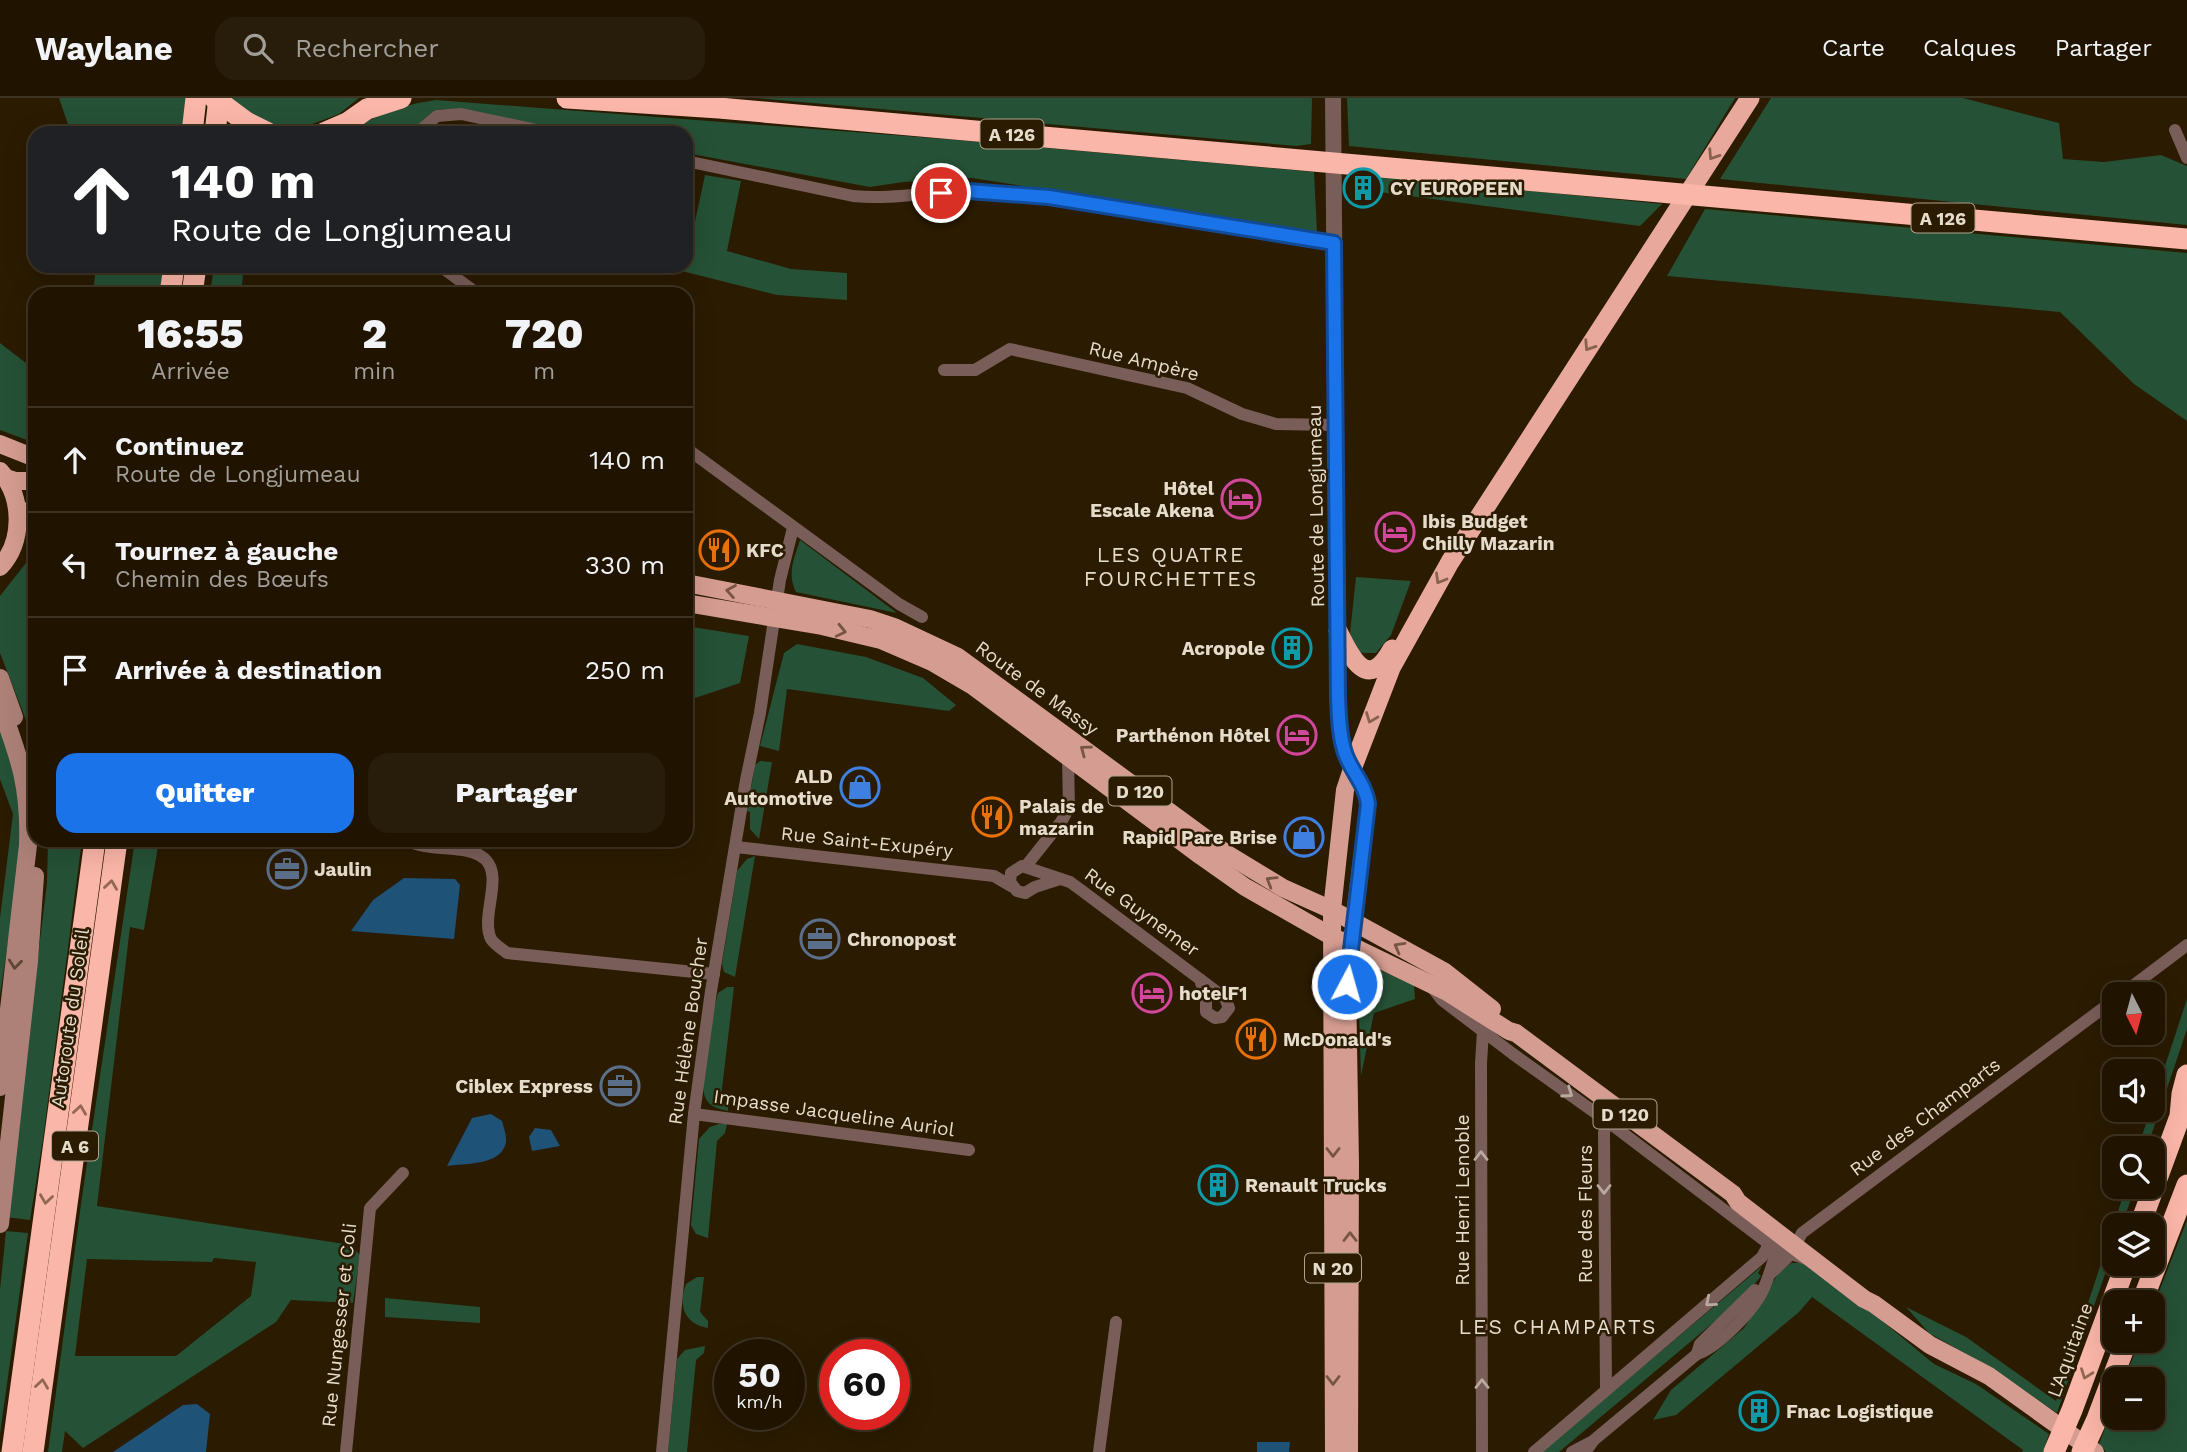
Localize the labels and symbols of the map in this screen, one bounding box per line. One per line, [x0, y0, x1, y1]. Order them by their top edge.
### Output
road number: A 126 [981, 120, 1044, 149]
one-way arrow [1709, 147, 1721, 160]
pin [911, 163, 971, 223]
building icon: CY EUROPEEN [1342, 167, 1384, 209]
place label: CY EUROPEEN [1390, 177, 1523, 200]
road number: A 126 [1912, 204, 1974, 232]
street label: Rue Ampère [1087, 336, 1201, 386]
one-way arrow [1584, 338, 1597, 351]
street label: Route de Longjumeau [1303, 404, 1329, 608]
place label: Hôtel Escale Akena [1090, 477, 1215, 522]
hotel icon: Hôtel Escale Akena [1220, 478, 1262, 520]
place label: Ibis Budget Chilly Mazarin [1422, 510, 1555, 555]
hotel icon: Ibis Budget Chilly Mazarin [1374, 511, 1416, 553]
restaurant icon: KFC [698, 529, 740, 571]
place label: KFC [746, 539, 784, 562]
district label: LES QUATRE FOURCHETTES [1084, 542, 1258, 591]
one-way arrow [1435, 572, 1448, 584]
one-way arrow [725, 584, 737, 599]
one-way arrow [835, 622, 847, 637]
building icon: Acropole [1271, 627, 1313, 669]
street label: Route de Massy [971, 636, 1103, 740]
place label: Acropole [1182, 637, 1265, 660]
one-way arrow [1366, 712, 1380, 724]
hotel icon: Parthénon Hôtel [1276, 714, 1318, 756]
place label: Parthénon Hôtel [1116, 724, 1271, 747]
one-way arrow [1080, 745, 1093, 758]
place label: ALD Automotive [724, 765, 833, 810]
shop icon: ALD Automotive [839, 766, 881, 808]
road number: D 120 [1108, 776, 1172, 806]
place label: Palais de mazarin [1019, 795, 1104, 840]
restaurant icon: Palais de mazarin [971, 796, 1013, 838]
shop icon: Rapid Pare Brise [1283, 816, 1325, 858]
street label: Rue Saint-Exupéry [780, 822, 954, 862]
place label: Rapid Pare Brise [1122, 826, 1277, 849]
office icon: Jaulin [266, 848, 308, 890]
place label: Jaulin [314, 858, 372, 881]
street label: Rue Guynemer [1080, 863, 1204, 962]
one-way arrow [1265, 876, 1278, 889]
one-way arrow [103, 879, 118, 891]
office icon: Chronopost [799, 918, 841, 960]
street label: Autoroute du Soleil [46, 927, 94, 1109]
place label: Chronopost [847, 928, 957, 951]
street label: Rue Hélène Boucher [663, 936, 713, 1126]
one-way arrow [1393, 942, 1406, 955]
position arrow [1310, 947, 1384, 1021]
one-way arrow [7, 958, 22, 970]
hotel icon: hotelF1 [1131, 972, 1173, 1014]
place label: hotelF1 [1179, 982, 1247, 1005]
north arrow [2102, 982, 2165, 1045]
restaurant icon: McDonald's [1235, 1018, 1277, 1060]
place label: McDonald's [1283, 1028, 1392, 1051]
street label: Rue des Champarts [1845, 1053, 2005, 1181]
office icon: Ciblex Express [599, 1065, 641, 1107]
place label: Ciblex Express [455, 1075, 593, 1098]
street label: Impasse Jacqueline Auriol [712, 1085, 956, 1141]
one-way arrow [1560, 1085, 1573, 1098]
road number: D 120 [1594, 1099, 1656, 1128]
one-way arrow [72, 1105, 87, 1116]
street label: Rue Henri Lenoble [1451, 1114, 1474, 1286]
road number: A 6 [52, 1132, 98, 1161]
street label: Rue des Fleurs [1574, 1145, 1597, 1283]
one-way arrow [1325, 1148, 1341, 1158]
one-way arrow [1473, 1151, 1489, 1161]
building icon: Renault Trucks [1197, 1164, 1239, 1206]
place label: Renault Trucks [1245, 1174, 1387, 1197]
one-way arrow [1596, 1184, 1612, 1195]
one-way arrow [39, 1193, 54, 1205]
street label: Rue Nungesser et Coli [317, 1222, 361, 1428]
one-way arrow [1342, 1231, 1358, 1242]
road number: N 20 [1305, 1254, 1361, 1282]
one-way arrow [1705, 1294, 1718, 1306]
street label: L'Aquitaine [2042, 1299, 2098, 1401]
district label: LES CHAMPARTS [1459, 1314, 1657, 1339]
speed limit sign: 60 [819, 1339, 910, 1430]
one-way arrow [2080, 1367, 2094, 1379]
one-way arrow [1325, 1375, 1341, 1386]
one-way arrow [1474, 1378, 1490, 1389]
one-way arrow [35, 1379, 50, 1390]
building icon: Fnac Logistique [1738, 1390, 1780, 1432]
place label: Fnac Logistique [1786, 1400, 1934, 1423]

